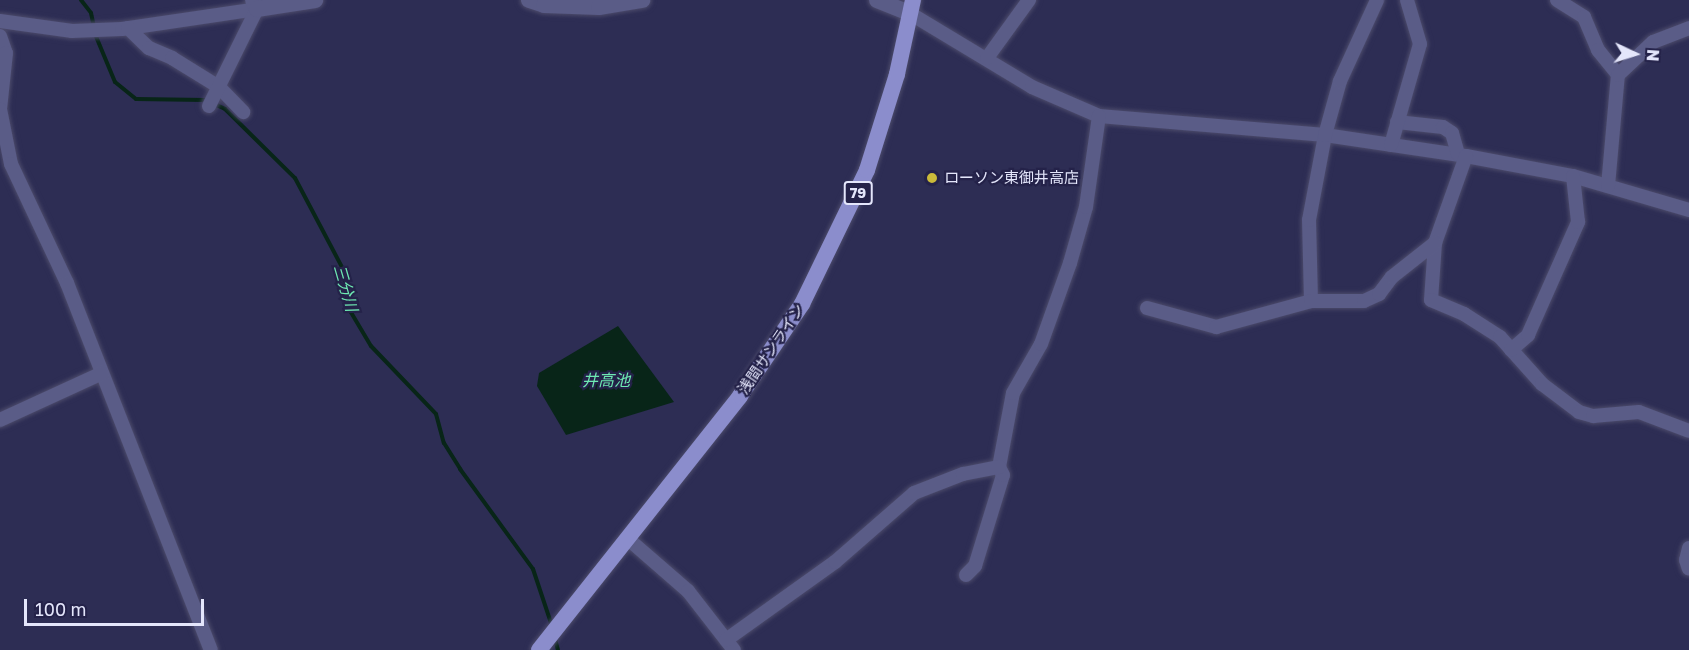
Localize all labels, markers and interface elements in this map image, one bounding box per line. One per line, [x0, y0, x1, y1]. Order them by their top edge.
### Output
north arrow [1605, 24, 1665, 84]
text: N [1643, 48, 1663, 62]
place label: ローソン東御井高店 [944, 169, 1079, 187]
marker: ローソン東御井高店 [925, 171, 939, 185]
road number: 79 [843, 182, 873, 204]
water label: 三分川 [330, 262, 362, 314]
street label: 浅間サンライン [734, 300, 808, 398]
water label: 井高池 [582, 370, 630, 390]
scale bar [27, 587, 207, 625]
text: 100 m [35, 598, 86, 620]

